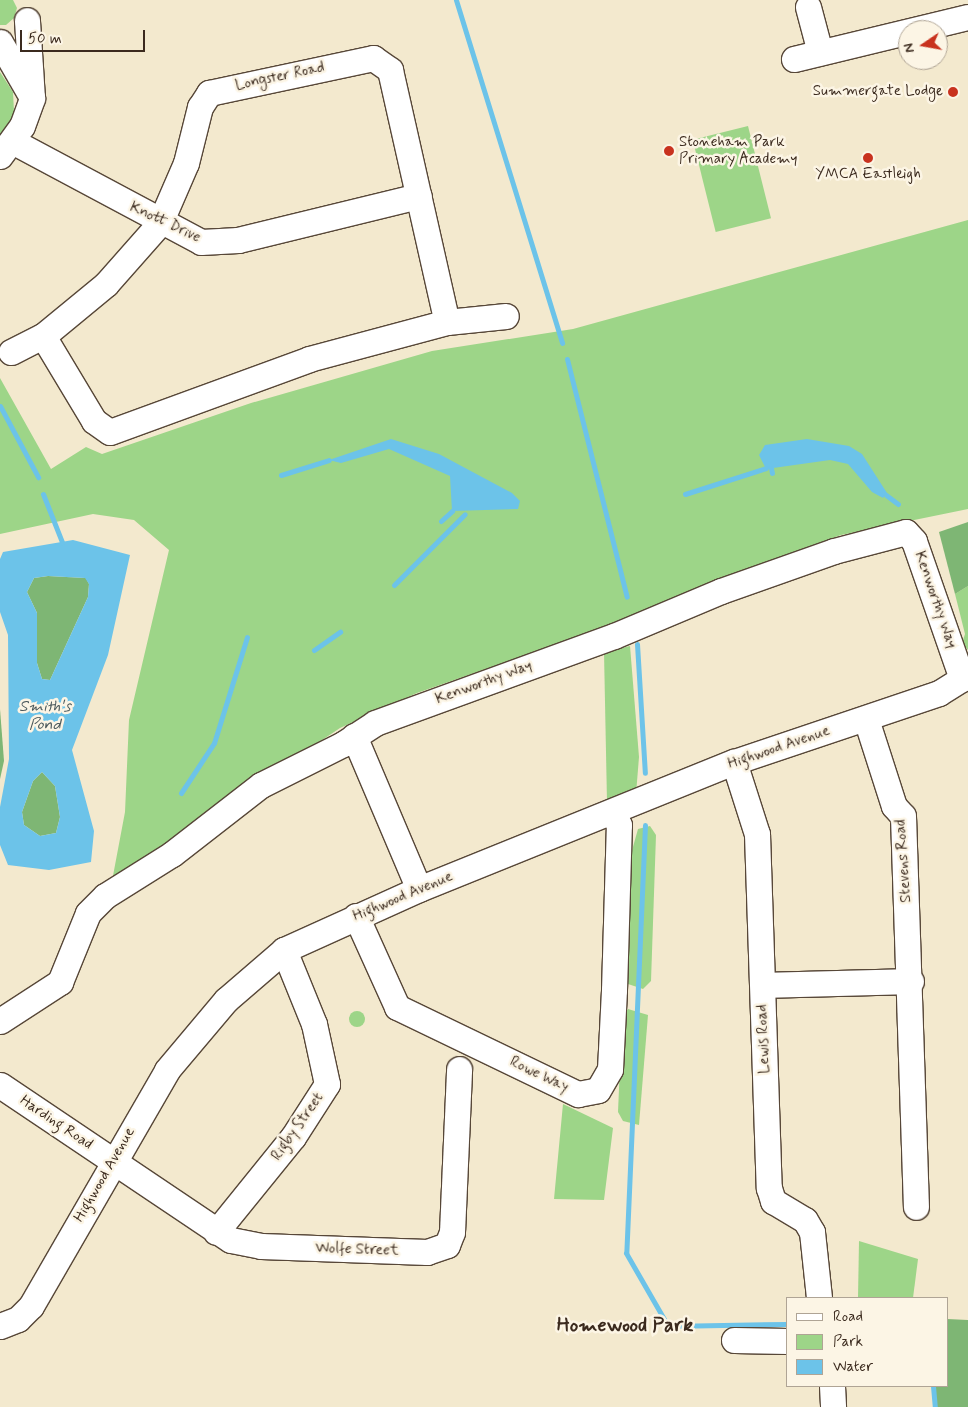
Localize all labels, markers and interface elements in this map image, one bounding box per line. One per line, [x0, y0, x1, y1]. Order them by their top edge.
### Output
scale bar [22, 20, 148, 52]
north arrow [898, 20, 948, 70]
text: 50 m [28, 29, 62, 49]
text: N [900, 41, 919, 54]
street label: Longster Road [234, 59, 326, 95]
place label: Summergate Lodge [813, 83, 943, 101]
marker: Summergate Lodge [947, 86, 959, 98]
place label: Stoneham Park Primary Academy [679, 133, 800, 168]
marker: Stoneham Park Primary Academy [663, 145, 675, 157]
marker: YMCA Eastleigh [862, 152, 874, 164]
place label: YMCA Eastleigh [817, 166, 919, 184]
street label: Knott Drive [127, 199, 203, 247]
street label: Kenworthy Way [910, 548, 960, 652]
street label: Kenworthy Way [432, 657, 536, 709]
water label: Smith's Pond [19, 697, 71, 735]
street label: Highwood Avenue [725, 722, 833, 774]
street label: Stevens Road [892, 819, 916, 903]
street label: Highwood Avenue [350, 868, 456, 926]
street label: Lewis Road [754, 1004, 774, 1074]
street label: Rowe Way [506, 1053, 572, 1097]
street label: Rigby Street [267, 1089, 329, 1165]
street label: Harding Road [16, 1092, 96, 1154]
street label: Highwood Avenue [70, 1124, 140, 1226]
street label: Wolfe Street [315, 1240, 399, 1260]
legend [786, 1297, 948, 1387]
text: Road [833, 1307, 863, 1327]
district label: Homewood Park [557, 1313, 693, 1337]
text: Park [833, 1332, 863, 1352]
text: Water [833, 1357, 873, 1377]

